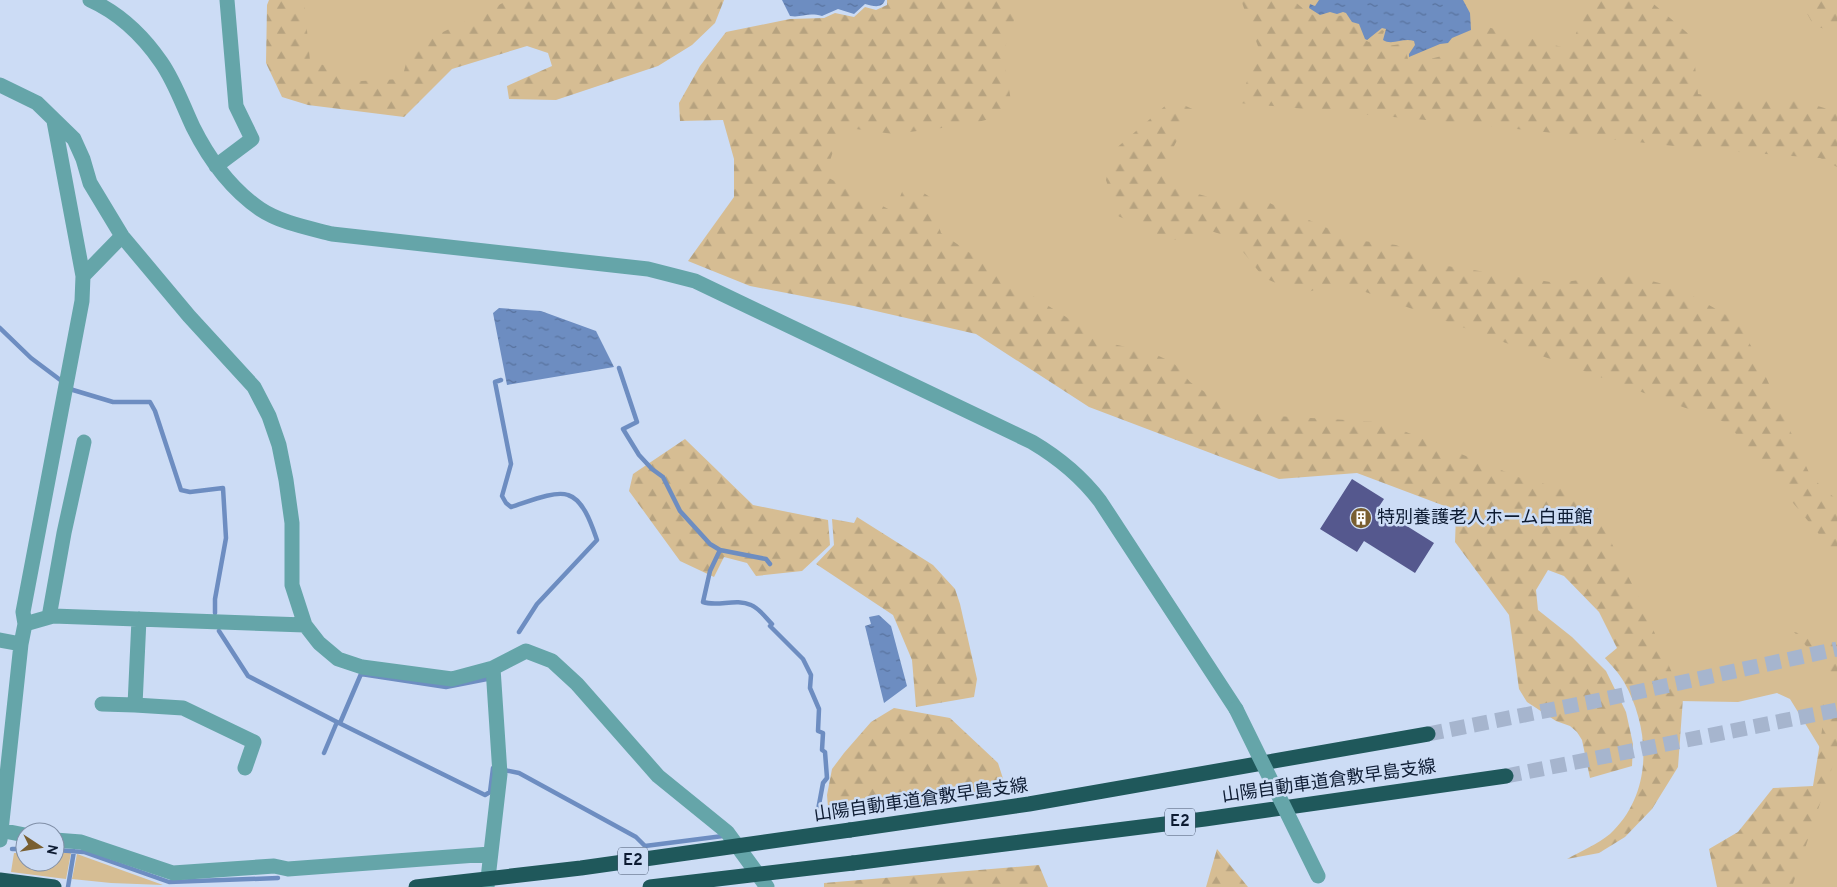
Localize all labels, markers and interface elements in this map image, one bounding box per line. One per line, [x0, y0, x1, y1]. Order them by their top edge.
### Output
building icon: 特別養護老人ホーム白亜館 [1349, 506, 1373, 530]
place label: 特別養護老人ホーム白亜館 [1377, 507, 1592, 530]
street label: 山陽自動車道倉敷早島支線 [1220, 756, 1438, 808]
street label: 山陽自動車道倉敷早島支線 [812, 775, 1030, 827]
road number: E2 [1165, 809, 1195, 836]
north arrow [15, 822, 65, 872]
text: N [42, 843, 61, 856]
road number: E2 [618, 848, 648, 874]

